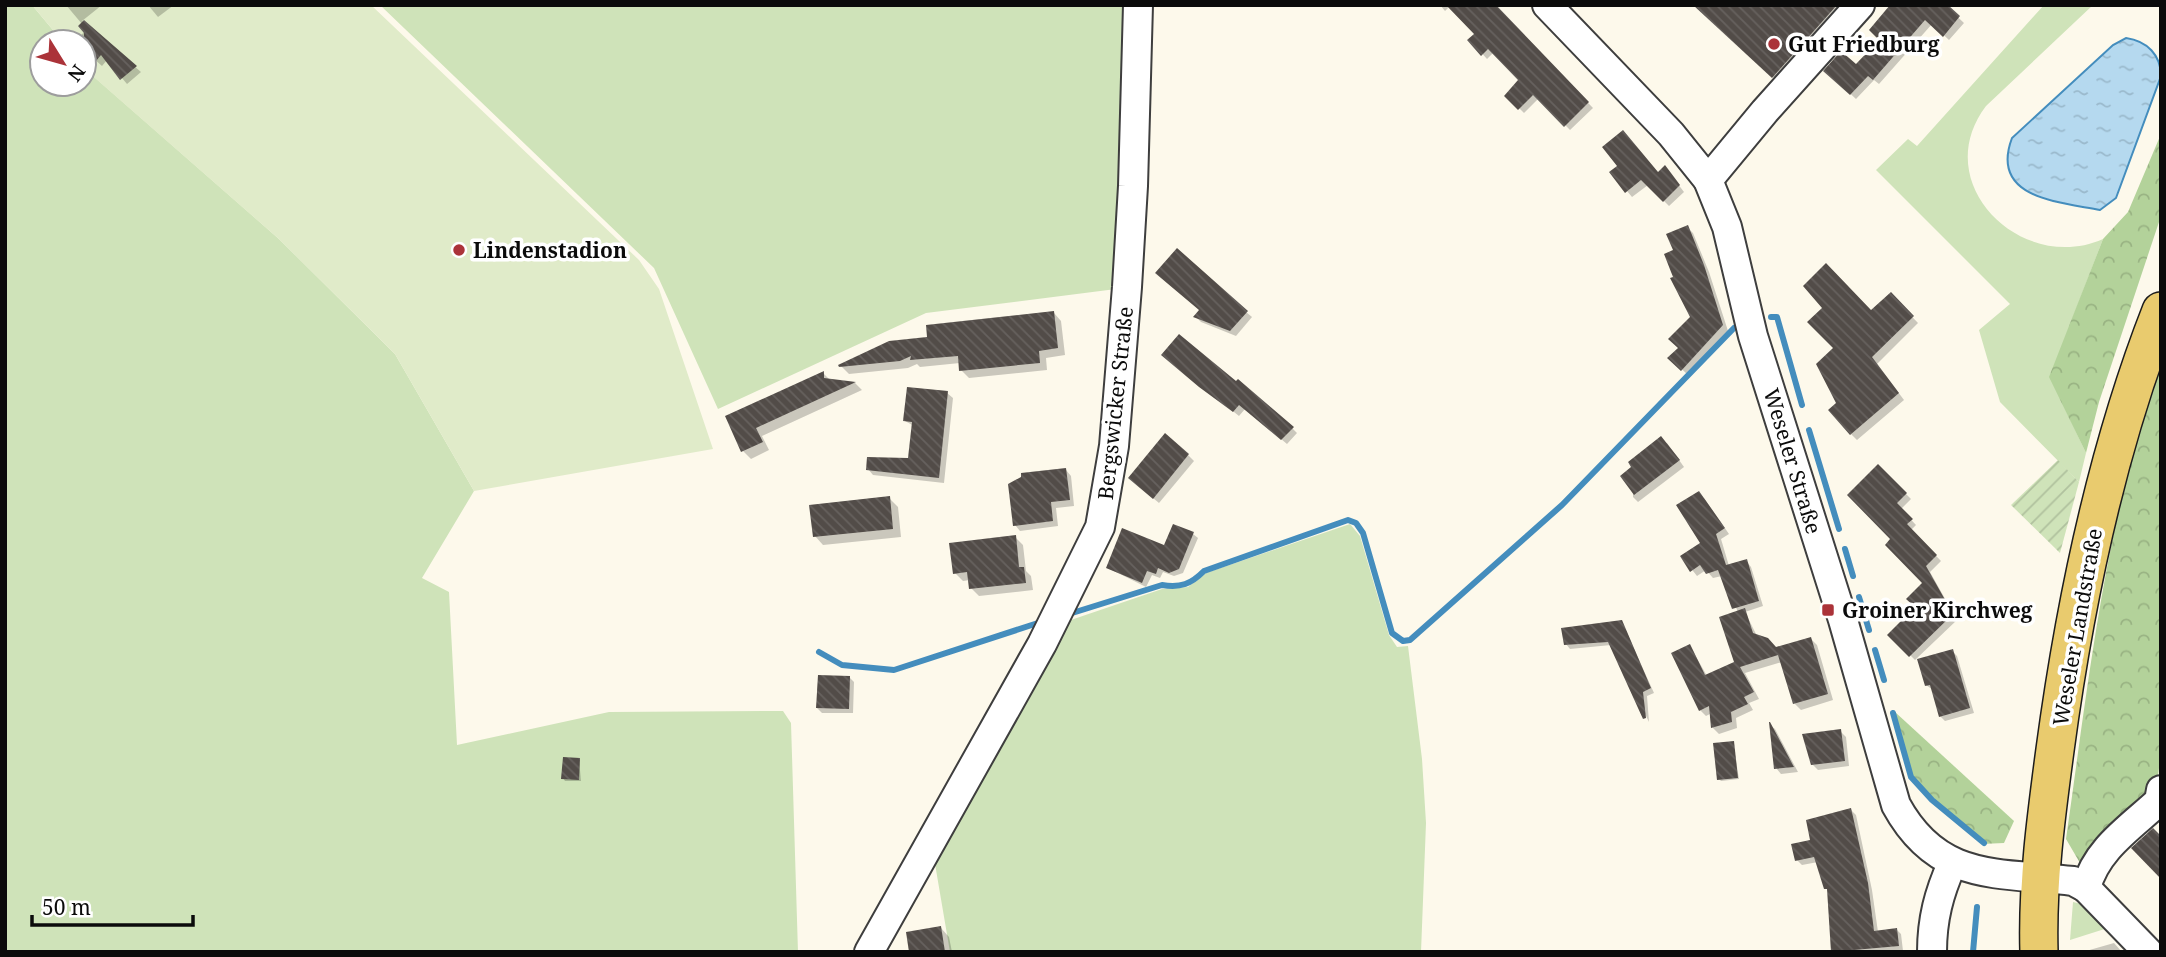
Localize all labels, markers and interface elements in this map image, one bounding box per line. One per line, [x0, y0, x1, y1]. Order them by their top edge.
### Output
north arrow [28, 28, 98, 98]
place label: Gut Friedburg [1788, 30, 1940, 58]
marker: Gut Friedburg [1766, 36, 1782, 52]
text: N [62, 59, 91, 87]
place label: Lindenstadion [473, 236, 627, 264]
marker: Lindenstadion [451, 242, 467, 258]
street label: Bergswicker Straße [1091, 305, 1139, 501]
street label: Weseler Straße [1758, 385, 1828, 537]
street label: Weseler Landstraße [2046, 526, 2108, 728]
place label: Groiner Kirchweg [1842, 596, 2033, 624]
marker: Groiner Kirchweg [1820, 602, 1836, 618]
scale bar [32, 884, 192, 928]
text: 50 m [42, 893, 91, 921]

